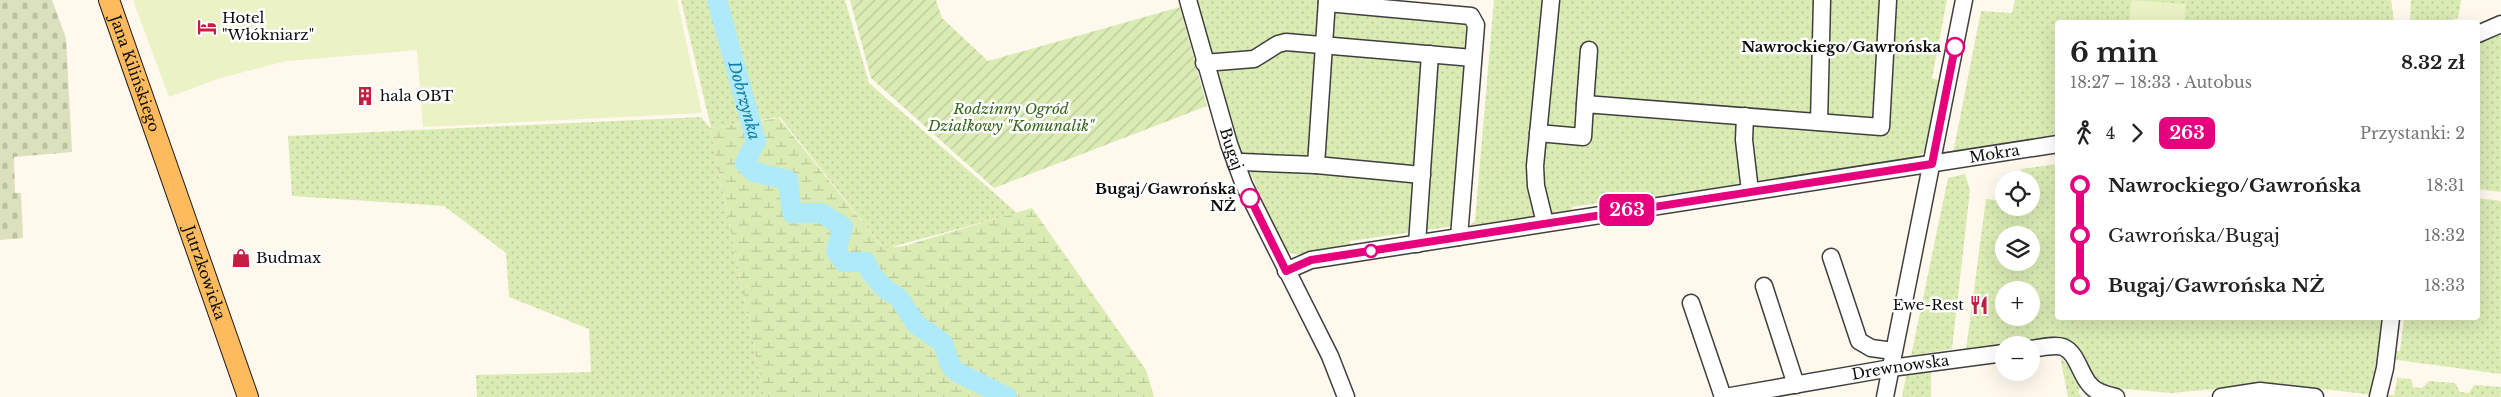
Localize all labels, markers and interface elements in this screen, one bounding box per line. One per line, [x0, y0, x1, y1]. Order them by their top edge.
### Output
place label: Hotel "Włókniarz" [222, 8, 314, 44]
street label: Jana Kilińskiego [105, 11, 164, 134]
hotel icon: Hotel "Włókniarz" [196, 16, 218, 38]
text: 6 min [2070, 35, 2158, 70]
place label: Nawrockiego/Gawrońska [1741, 37, 1941, 56]
marker: Nawrockiego/Gawrońska [1945, 37, 1965, 57]
text: 8.32 zł [2401, 51, 2465, 74]
water label: Dobrzynka [724, 57, 765, 142]
text: 18:27 – 18:33 · Autobus [2070, 72, 2252, 92]
building icon: hala OBT [354, 85, 376, 107]
place label: hala OBT [380, 86, 453, 105]
park label: Rodzinny Ogród Działkowy "Komunalik" [927, 99, 1096, 135]
icon: walk [2070, 119, 2098, 147]
icon: forward [2123, 119, 2151, 147]
text: 263 [2169, 122, 2205, 144]
text: 4 [2106, 123, 2115, 143]
text: Przystanki: 2 [2360, 123, 2465, 143]
street label: Bugaj [1216, 125, 1248, 172]
street label: Mokra [1968, 140, 2021, 167]
map controls [1995, 171, 2040, 381]
button: locate [1995, 171, 2040, 216]
text: Nawrockiego/Gawrońska [2108, 174, 2361, 197]
text: 18:31 [2427, 175, 2465, 195]
place label: Bugaj/Gawrońska NŻ [1095, 179, 1236, 215]
marker: Bugaj/Gawrońska NŻ [1240, 188, 1260, 208]
line badge: 263 [1598, 194, 1656, 226]
text: 263 [1609, 199, 1645, 221]
street label: Jutrzkowicka [179, 221, 230, 323]
text: Gawrońska/Bugaj [2108, 224, 2280, 247]
text: 18:32 [2424, 225, 2465, 245]
button: layers [1995, 226, 2040, 271]
unlabelled marker [1364, 244, 1378, 258]
shop icon: Budmax [230, 247, 252, 269]
place label: Budmax [256, 248, 321, 267]
text: Bugaj/Gawrońska NŻ [2108, 274, 2325, 297]
text: 18:33 [2424, 275, 2465, 295]
button: + [1995, 281, 2040, 326]
restaurant icon: Ewe-Rest [1968, 294, 1990, 316]
place label: Ewe-Rest [1893, 295, 1964, 314]
button: − [1995, 336, 2040, 381]
street label: Drewnowska [1850, 350, 1951, 384]

